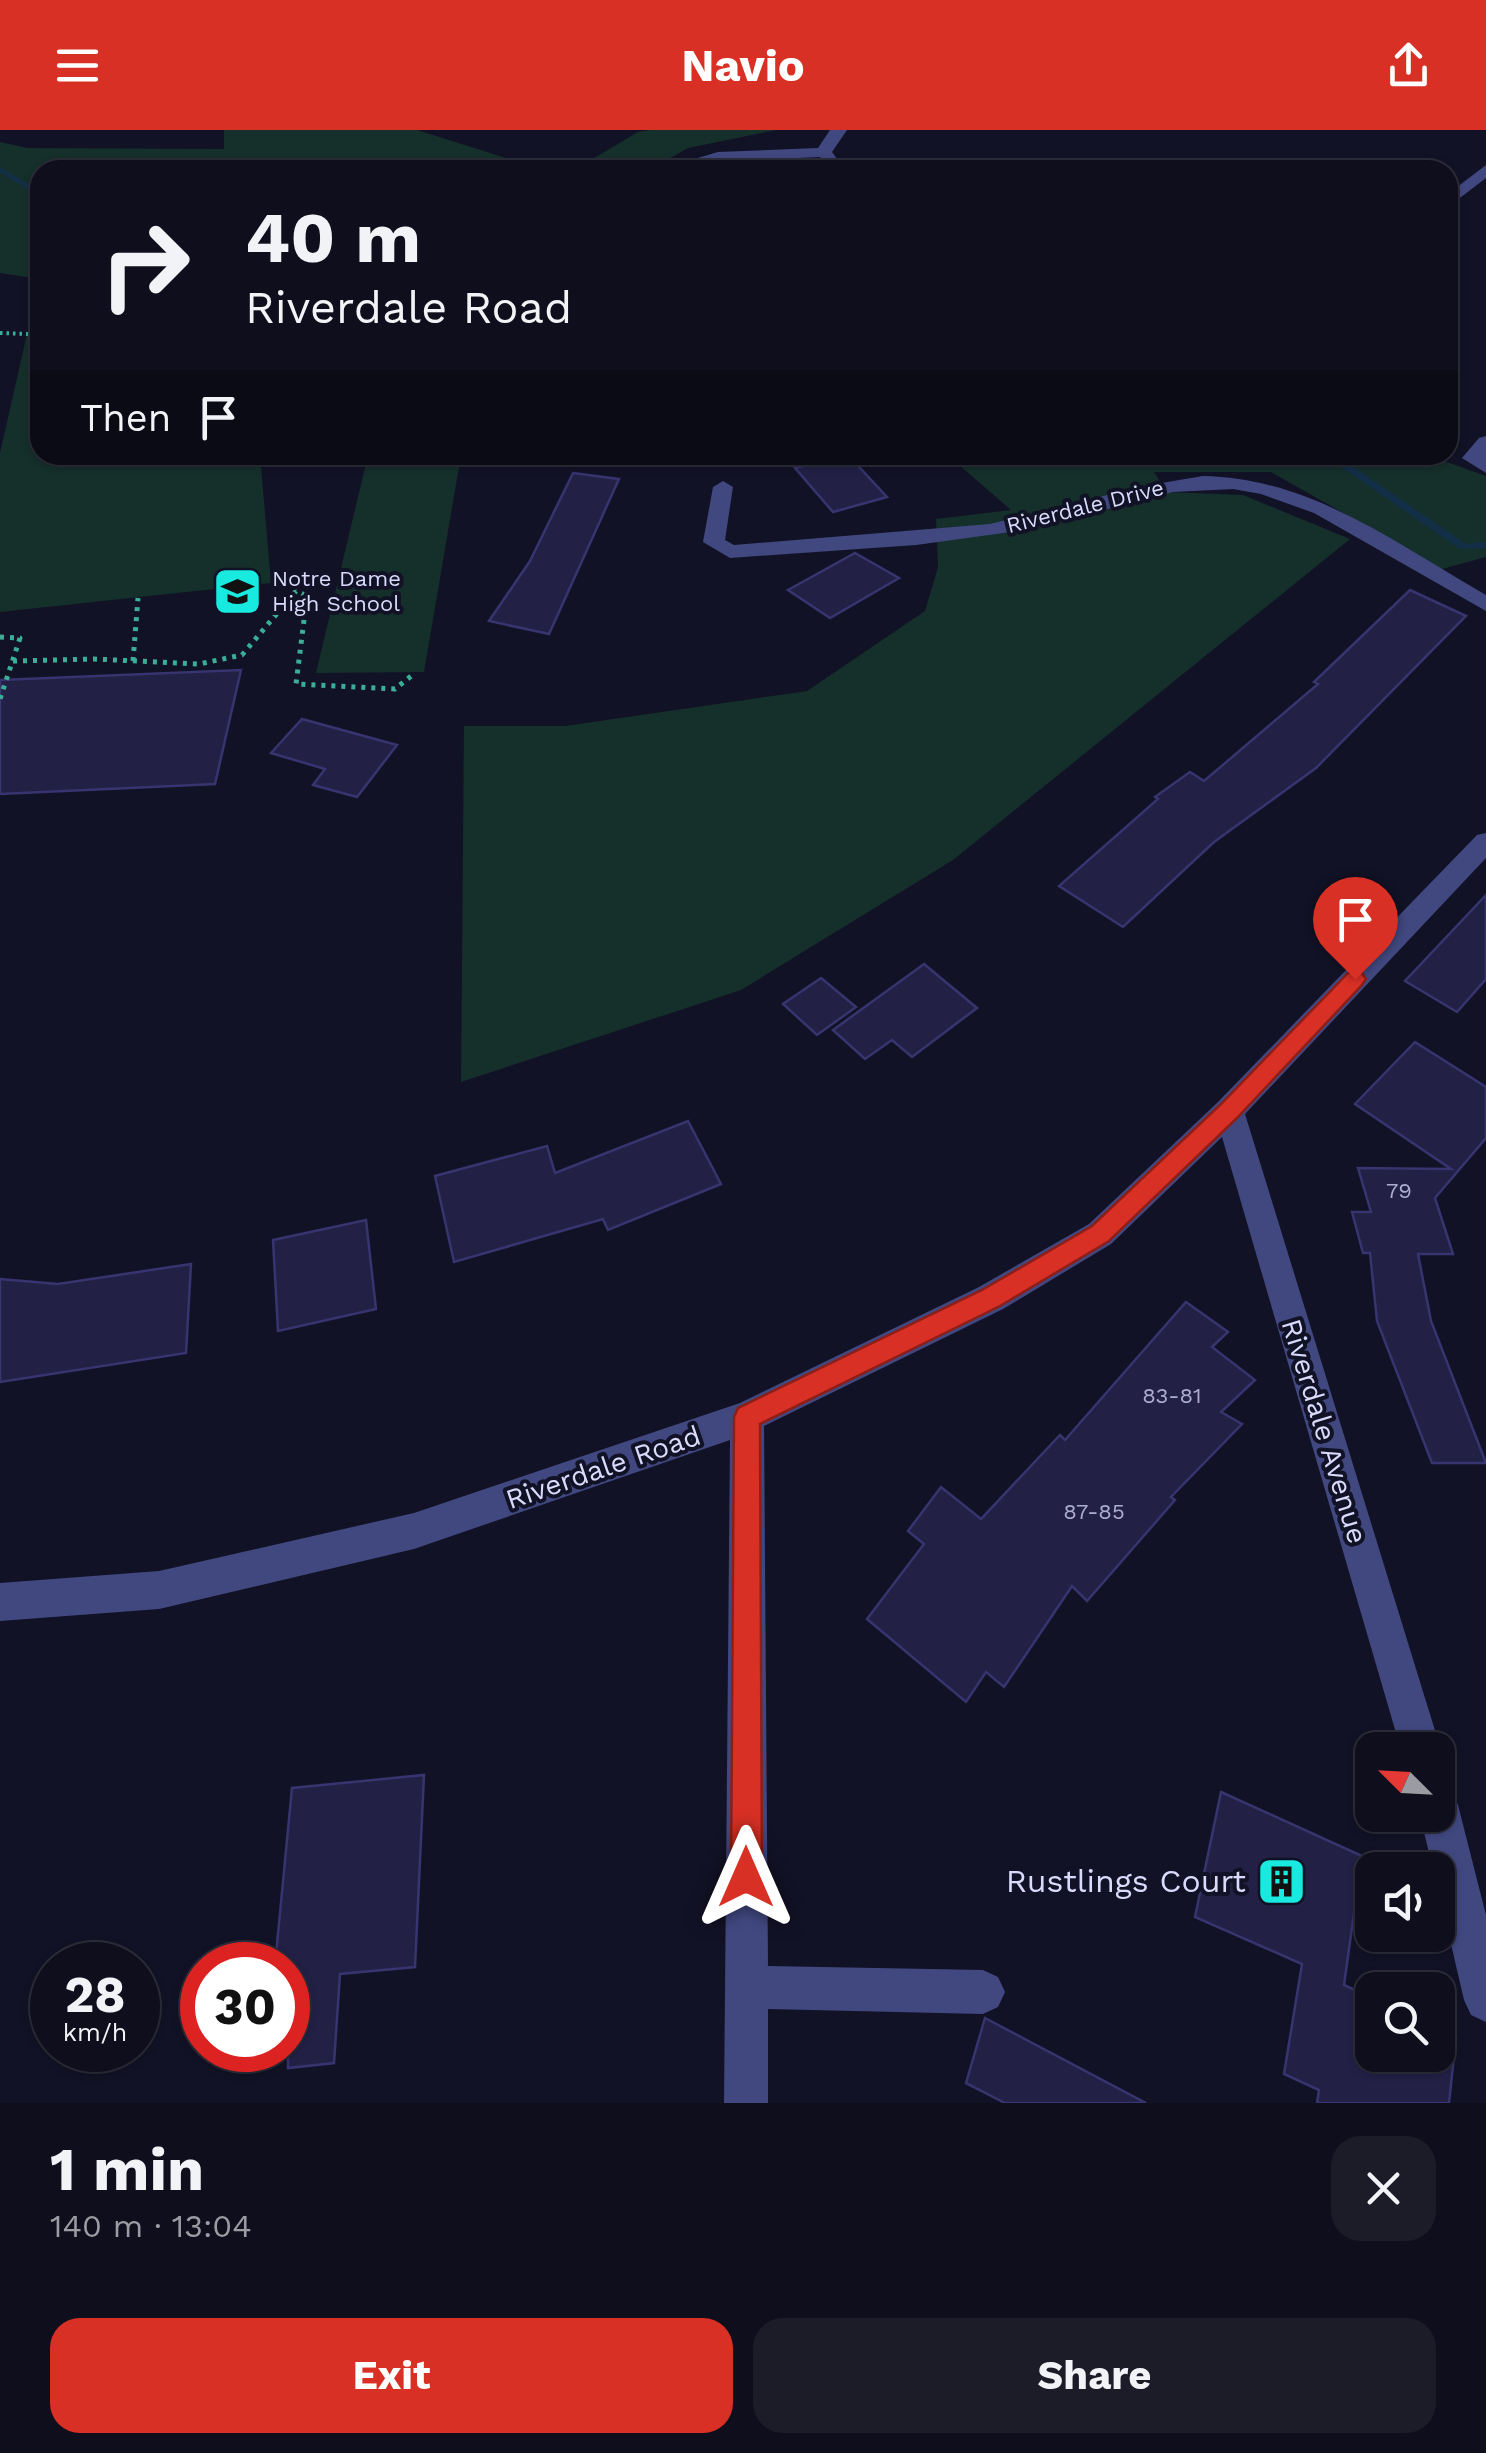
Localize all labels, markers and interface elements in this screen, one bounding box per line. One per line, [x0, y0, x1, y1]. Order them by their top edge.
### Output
icon: menu [50, 38, 105, 93]
icon: share [1381, 38, 1436, 93]
text: Navio [681, 39, 805, 92]
text: 40 m [245, 197, 421, 279]
icon: right [80, 200, 210, 330]
text: Riverdale Road [245, 281, 572, 334]
icon: arrive [191, 390, 246, 445]
text: Then [80, 396, 171, 440]
street label: Riverdale Drive [1004, 475, 1166, 538]
school or university icon: Notre Dame High School [211, 565, 263, 617]
place label: Notre Dame High School [272, 566, 401, 616]
pin [1313, 877, 1398, 980]
icon: arrive [1328, 892, 1383, 947]
house number: 79 [1386, 1178, 1412, 1203]
street label: Riverdale Avenue [1275, 1315, 1374, 1547]
house number: 83-81 [1142, 1383, 1202, 1408]
street label: Riverdale Road [502, 1419, 705, 1516]
house number: 87-85 [1063, 1499, 1125, 1524]
north arrow [1355, 1732, 1455, 1832]
map controls [1355, 1732, 1455, 2072]
position arrow [694, 1825, 798, 1929]
button: sound [1355, 1852, 1455, 1952]
building icon: Rustlings Court [1255, 1855, 1307, 1907]
place label: Rustlings Court [1006, 1862, 1246, 1900]
speed limit sign: 30 [180, 1942, 310, 2072]
text: 28 [64, 1965, 126, 2024]
button: search [1355, 1972, 1455, 2072]
text: km/h [63, 2018, 127, 2047]
text: 1 min [50, 2134, 204, 2205]
button: close [1331, 2136, 1436, 2241]
text: 140 m · 13:04 [50, 2207, 252, 2245]
button: Exit [50, 2318, 733, 2433]
button: Share [753, 2318, 1436, 2433]

